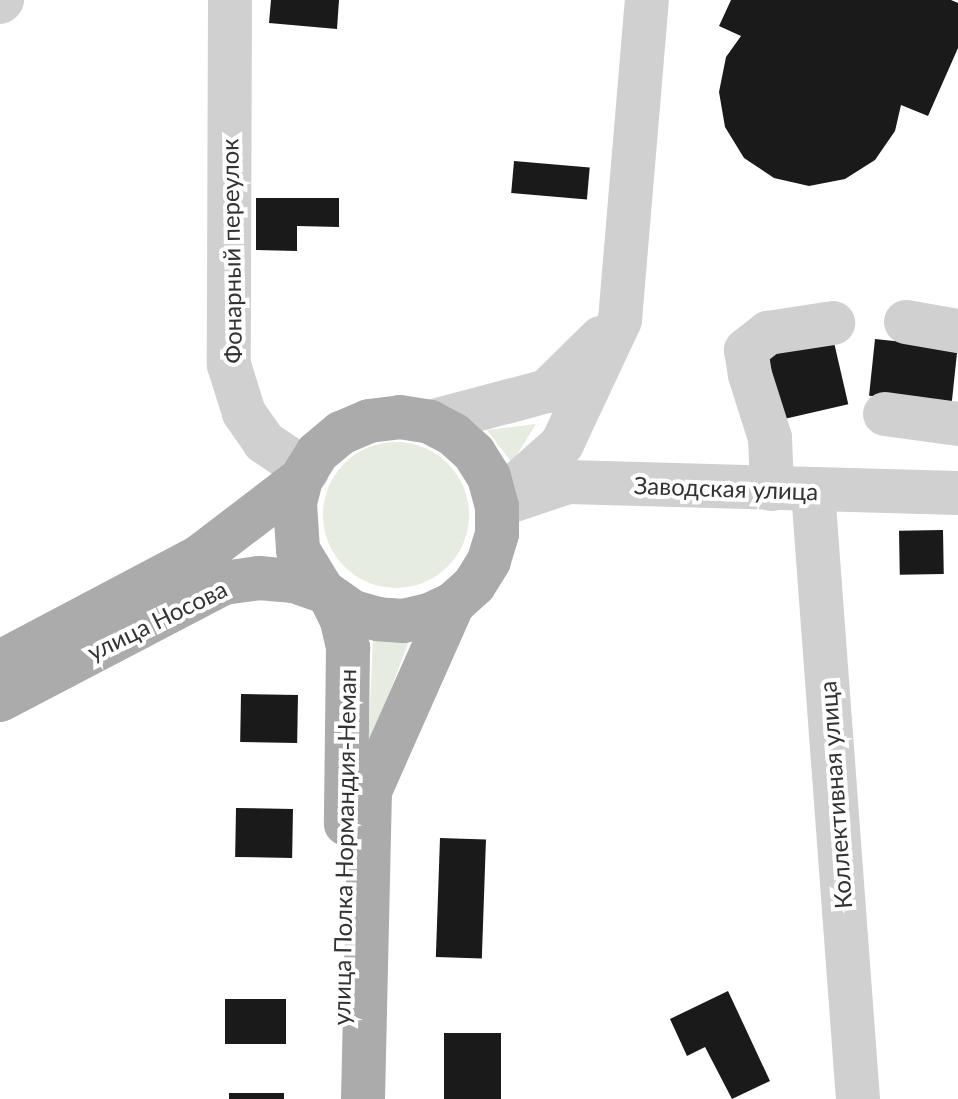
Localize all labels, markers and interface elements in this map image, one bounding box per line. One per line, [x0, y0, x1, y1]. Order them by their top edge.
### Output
street label: Фонарный переулок [215, 138, 247, 364]
street label: Заводская улица [633, 470, 819, 506]
street label: улица Носова [82, 574, 232, 666]
street label: улица Полка Нормандия-Неман [326, 669, 362, 1025]
street label: Коллективная улица [813, 680, 857, 910]

